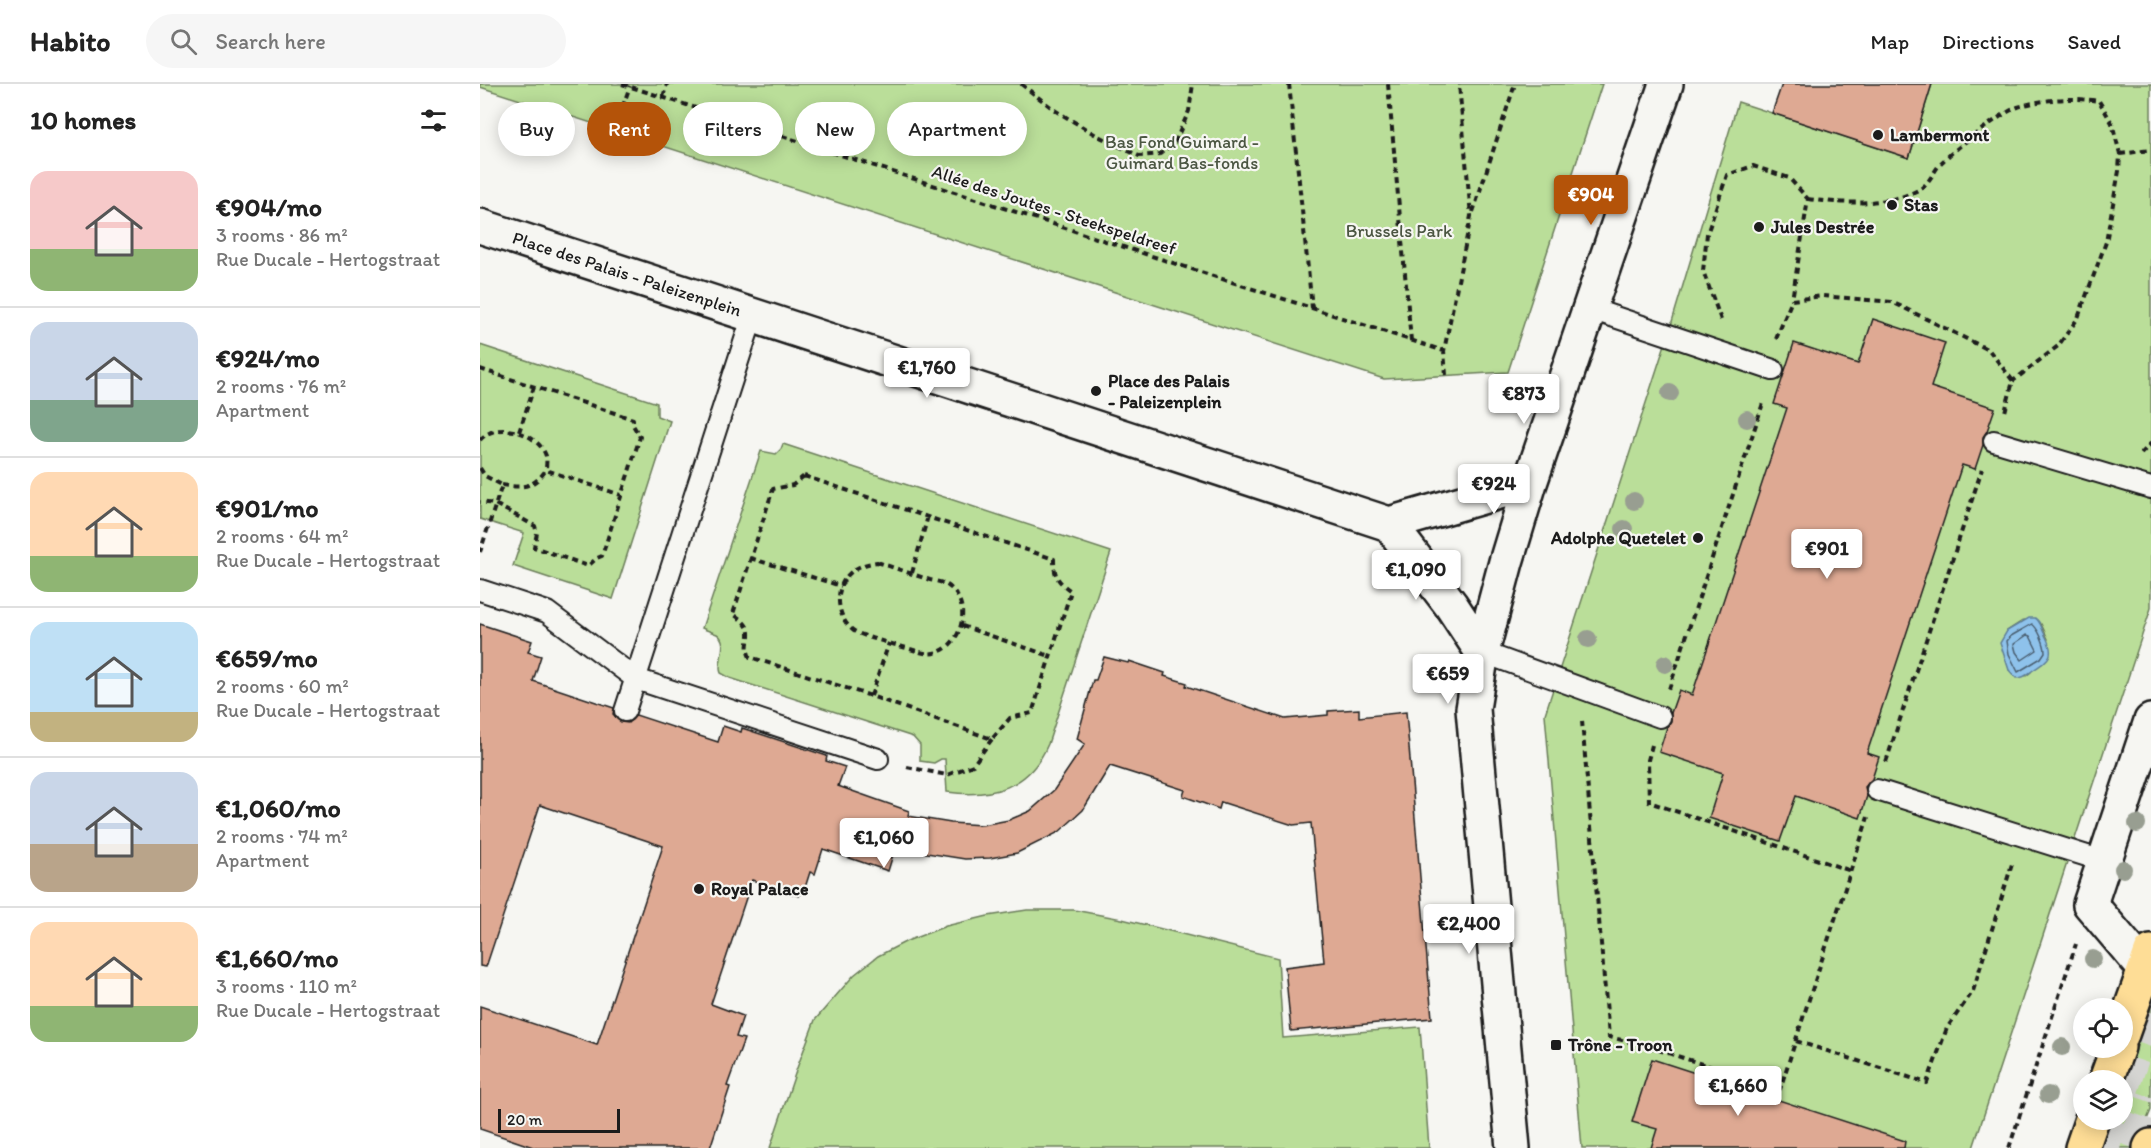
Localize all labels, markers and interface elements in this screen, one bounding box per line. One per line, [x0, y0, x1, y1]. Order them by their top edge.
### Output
search box [146, 14, 566, 68]
text: Habito [30, 24, 110, 58]
icon: search [167, 25, 200, 58]
text: Search here [215, 28, 326, 55]
text: Map [1871, 29, 1909, 54]
text: Directions [1942, 29, 2034, 54]
text: Saved [2067, 29, 2121, 54]
chip: Buy [498, 102, 575, 156]
chip: Rent [587, 102, 671, 156]
chip: Filters [683, 102, 783, 156]
chip: New [795, 102, 875, 156]
chip: Apartment [887, 102, 1027, 156]
text: 10 homes [30, 104, 136, 136]
icon: filters [417, 104, 450, 137]
place label: Lambermont [1890, 124, 1990, 146]
marker: Lambermont [1871, 128, 1885, 142]
park label: Bas Fond Guimard - Guimard Bas-fonds [1105, 131, 1259, 174]
street label: Allée des Joutes - Steekspeldreef [929, 160, 1179, 260]
pin: €904 [1555, 175, 1627, 226]
text: €904 [1568, 182, 1614, 206]
text: €904/mo [216, 191, 322, 223]
place label: Stas [1904, 194, 1938, 216]
icon: home [78, 195, 150, 267]
marker: Stas [1885, 198, 1899, 212]
place label: Jules Destrée [1770, 216, 1875, 238]
park label: Brussels Park [1346, 220, 1453, 242]
marker: Jules Destrée [1752, 220, 1766, 234]
text: 3 rooms · 86 m² [216, 223, 348, 247]
street label: Place des Palais - Paleizenplein [510, 227, 744, 321]
text: Rue Ducale - Hertogstraat [216, 247, 440, 271]
text: €924/mo [216, 342, 320, 374]
icon: home [78, 346, 150, 418]
pin: €1,760 [878, 348, 976, 399]
text: €1,760 [898, 355, 956, 379]
place label: Place des Palais - Paleizenplein [1108, 370, 1230, 413]
text: 2 rooms · 76 m² [216, 374, 346, 398]
pin: €873 [1488, 374, 1560, 425]
text: €873 [1502, 381, 1546, 405]
marker: Place des Palais - Paleizenplein [1089, 384, 1103, 398]
text: Apartment [216, 398, 309, 422]
pin: €924 [1458, 464, 1530, 515]
text: €924 [1472, 471, 1516, 495]
text: €901/mo [216, 492, 319, 524]
icon: home [78, 496, 150, 568]
text: 2 rooms · 64 m² [216, 524, 348, 548]
place label: Adolphe Quetelet [1550, 527, 1686, 549]
pin: €901 [1791, 529, 1863, 580]
marker: Adolphe Quetelet [1691, 531, 1705, 545]
text: €901 [1805, 536, 1849, 560]
text: Rue Ducale - Hertogstraat [216, 548, 440, 572]
pin: €1,090 [1367, 550, 1465, 601]
text: €1,090 [1386, 557, 1446, 581]
text: €659/mo [216, 642, 318, 674]
icon: home [78, 646, 150, 718]
pin: €659 [1412, 654, 1484, 705]
text: €659 [1427, 661, 1469, 685]
text: 2 rooms · 60 m² [216, 674, 349, 698]
text: Rue Ducale - Hertogstraat [216, 698, 440, 722]
text: €1,060/mo [216, 792, 341, 824]
icon: home [78, 796, 150, 868]
pin: €1,060 [835, 818, 933, 869]
text: 2 rooms · 74 m² [216, 824, 348, 848]
text: €1,060 [854, 825, 914, 849]
text: Apartment [216, 848, 309, 872]
place label: Royal Palace [711, 878, 809, 900]
marker: Royal Palace [692, 882, 706, 896]
pin: €2,400 [1420, 904, 1518, 955]
text: €2,400 [1437, 911, 1501, 935]
text: €1,660/mo [216, 942, 339, 974]
icon: home [78, 946, 150, 1018]
text: 3 rooms · 110 m² [216, 974, 357, 998]
text: Rue Ducale - Hertogstraat [216, 998, 440, 1022]
map controls [2073, 998, 2133, 1130]
button: locate [2073, 998, 2133, 1058]
place label: Trône - Troon [1567, 1034, 1673, 1056]
marker: Trône - Troon [1549, 1038, 1563, 1052]
pin: €1,660 [1689, 1066, 1787, 1117]
button: layers [2073, 1070, 2133, 1130]
text: €1,660 [1709, 1073, 1767, 1097]
scale bar [498, 1106, 620, 1134]
text: 20 m [507, 1110, 542, 1129]

